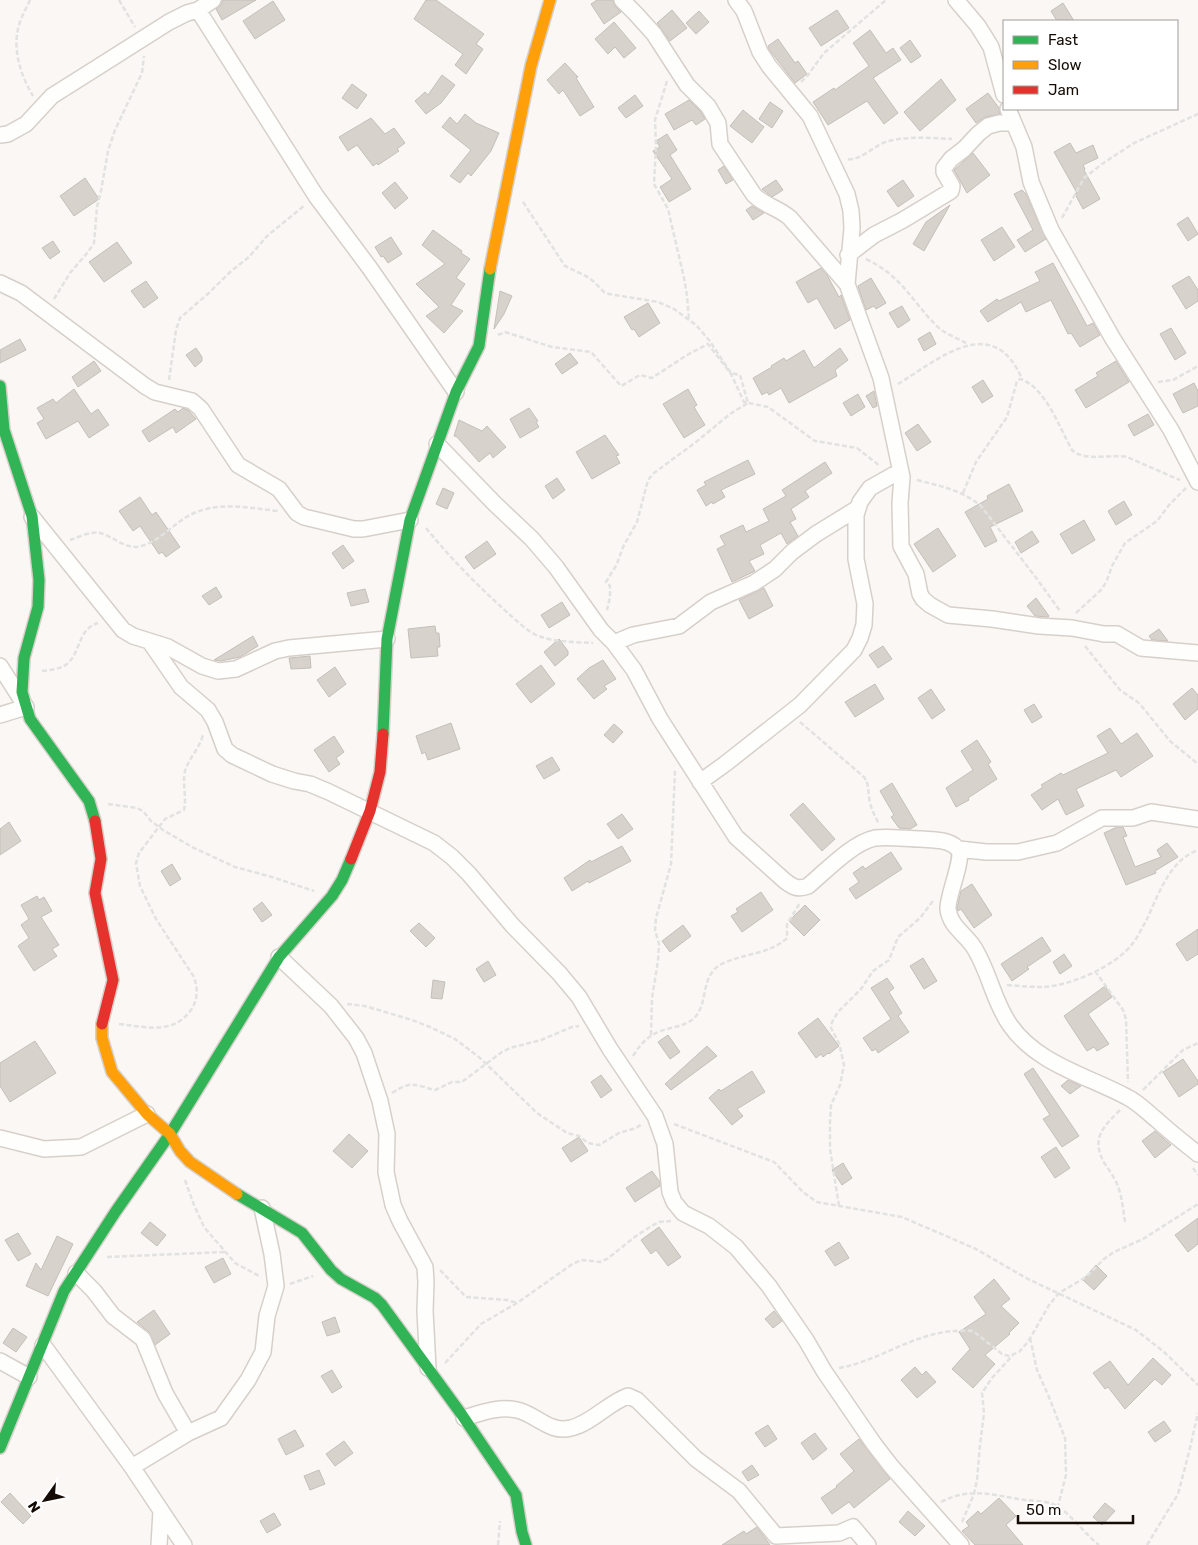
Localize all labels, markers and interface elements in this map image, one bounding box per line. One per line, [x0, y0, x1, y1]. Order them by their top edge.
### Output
legend [1003, 20, 1178, 110]
text: Fast [1048, 31, 1078, 49]
text: Slow [1048, 56, 1081, 74]
text: Jam [1048, 81, 1079, 99]
north arrow [20, 1475, 70, 1525]
scale bar [1018, 1492, 1133, 1524]
text: N [25, 1498, 44, 1516]
text: 50 m [1026, 1501, 1061, 1519]

